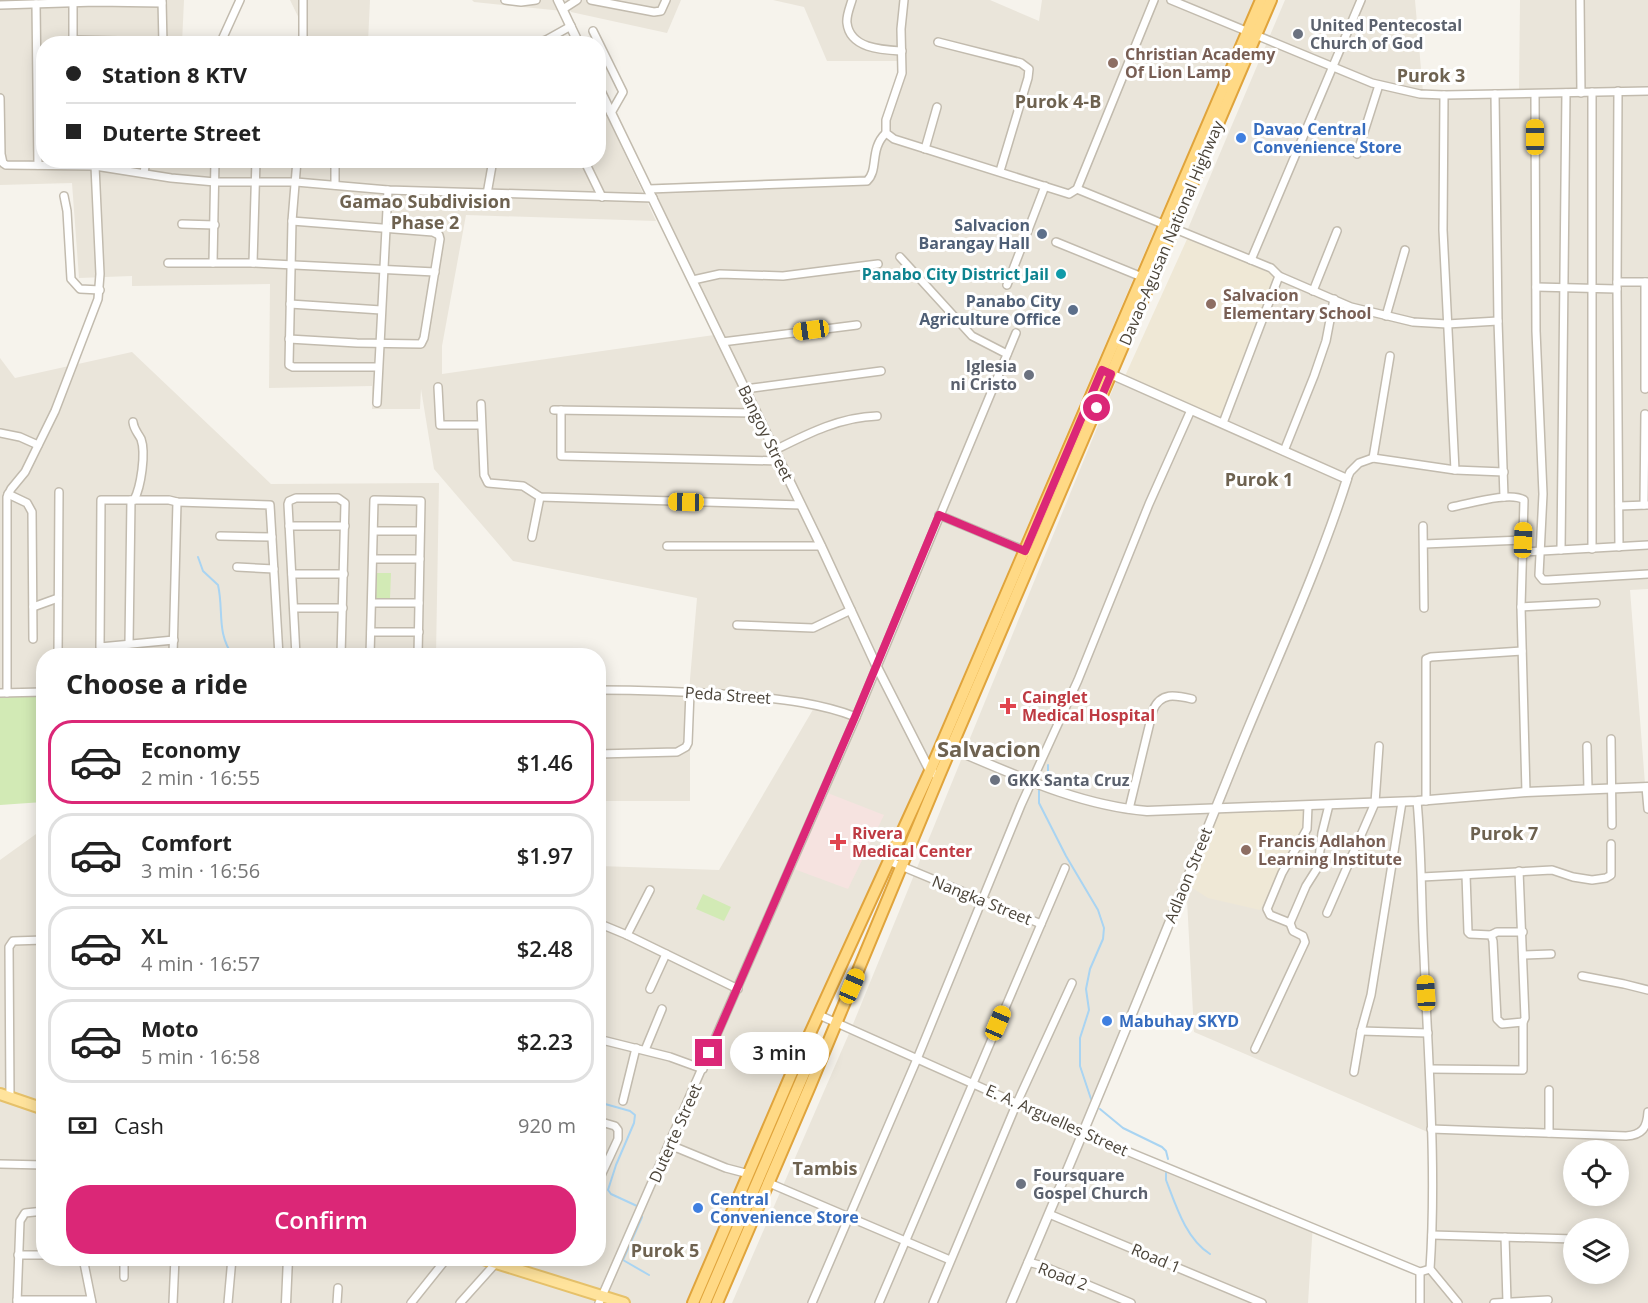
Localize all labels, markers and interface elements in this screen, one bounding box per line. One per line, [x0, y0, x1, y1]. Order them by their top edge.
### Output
place label: United Pentecostal Church of God [1310, 14, 1462, 54]
marker: United Pentecostal Church of God [1291, 27, 1305, 41]
place label: Christian Academy Of Lion Lamp [1125, 43, 1276, 83]
marker: Christian Academy Of Lion Lamp [1106, 56, 1120, 70]
text: Station 8 KTV [102, 59, 247, 89]
district label: Purok 3 [1397, 63, 1465, 87]
district label: Purok 4-B [1015, 89, 1101, 113]
street label: Davao-Agusan National Highway [1114, 116, 1229, 349]
text: Duterte Street [102, 117, 261, 147]
place label: Davao Central Convenience Store [1253, 118, 1402, 158]
car [1526, 119, 1544, 155]
marker: Davao Central Convenience Store [1234, 131, 1248, 145]
district label: Gamao Subdivision Phase 2 [339, 189, 511, 234]
place label: Salvacion Barangay Hall [919, 214, 1030, 254]
marker: Salvacion Barangay Hall [1035, 227, 1049, 241]
place label: Panabo City District Jail [862, 263, 1049, 285]
marker: Panabo City District Jail [1054, 267, 1068, 281]
place label: Salvacion Elementary School [1223, 284, 1371, 324]
place label: Panabo City Agriculture Office [919, 290, 1062, 330]
marker: Salvacion Elementary School [1204, 297, 1218, 311]
marker: Panabo City Agriculture Office [1066, 303, 1080, 317]
car [792, 319, 830, 341]
place label: Iglesia ni Cristo [950, 355, 1017, 395]
marker: Iglesia ni Cristo [1022, 368, 1036, 382]
street label: Bangoy Street [733, 381, 799, 485]
route start [1083, 394, 1110, 421]
district label: Purok 1 [1225, 467, 1293, 491]
car [668, 493, 704, 511]
car [1513, 522, 1533, 558]
text: Choose a ride [66, 665, 248, 702]
street label: Peda Street [684, 681, 772, 709]
place label: Cainglet Medical Hospital [1022, 686, 1155, 726]
marker: Cainglet Medical Hospital [999, 697, 1017, 715]
district label: Salvacion [937, 733, 1041, 763]
text: Economy [141, 734, 240, 764]
icon: car [69, 735, 123, 789]
text: $1.46 [517, 747, 573, 777]
text: 2 min · 16:55 [141, 764, 260, 791]
place label: GKK Santa Cruz [1007, 769, 1130, 791]
marker: GKK Santa Cruz [988, 773, 1002, 787]
district label: Purok 7 [1470, 821, 1538, 845]
place label: Rivera Medical Center [852, 822, 972, 862]
street label: Adlaon Street [1159, 824, 1217, 926]
text: Comfort [141, 827, 232, 857]
icon: car [69, 828, 123, 882]
place label: Francis Adlahon Learning Institute [1258, 830, 1402, 870]
marker: Rivera Medical Center [829, 833, 847, 851]
text: $1.97 [517, 840, 573, 870]
marker: Francis Adlahon Learning Institute [1239, 843, 1253, 857]
text: 3 min · 16:56 [141, 857, 260, 884]
street label: Nangka Street [929, 870, 1035, 930]
text: XL [141, 920, 168, 950]
icon: car [69, 921, 123, 975]
text: $2.48 [517, 933, 573, 963]
text: 4 min · 16:57 [141, 950, 260, 977]
car [837, 966, 867, 1006]
car [1416, 975, 1436, 1011]
car [983, 1003, 1013, 1043]
place label: Mabuhay SKYD [1119, 1010, 1239, 1032]
text: Moto [141, 1013, 199, 1043]
icon: car [69, 1014, 123, 1068]
marker: Mabuhay SKYD [1100, 1014, 1114, 1028]
text: $2.23 [517, 1026, 573, 1056]
callout: 3 min [730, 1032, 829, 1074]
route end [695, 1039, 722, 1066]
text: 3 min [753, 1039, 807, 1066]
text: 5 min · 16:58 [141, 1043, 260, 1070]
street label: E. A. Arguelles Street [982, 1079, 1132, 1161]
street label: Duterte Street [643, 1080, 707, 1186]
icon: cash [66, 1109, 99, 1142]
text: Cash [114, 1110, 164, 1140]
text: 920 m [518, 1112, 576, 1139]
map controls [1563, 1140, 1629, 1284]
button: locate [1563, 1140, 1629, 1206]
district label: Tambis [793, 1156, 857, 1180]
place label: Foursquare Gospel Church [1033, 1164, 1148, 1204]
marker: Foursquare Gospel Church [1014, 1177, 1028, 1191]
button: Confirm [66, 1185, 576, 1254]
place label: Central Convenience Store [710, 1188, 859, 1228]
marker: Central Convenience Store [691, 1201, 705, 1215]
button: layers [1563, 1218, 1629, 1284]
district label: Purok 5 [631, 1238, 699, 1262]
street label: Road 1 [1128, 1238, 1184, 1278]
street label: Road 2 [1035, 1257, 1091, 1295]

